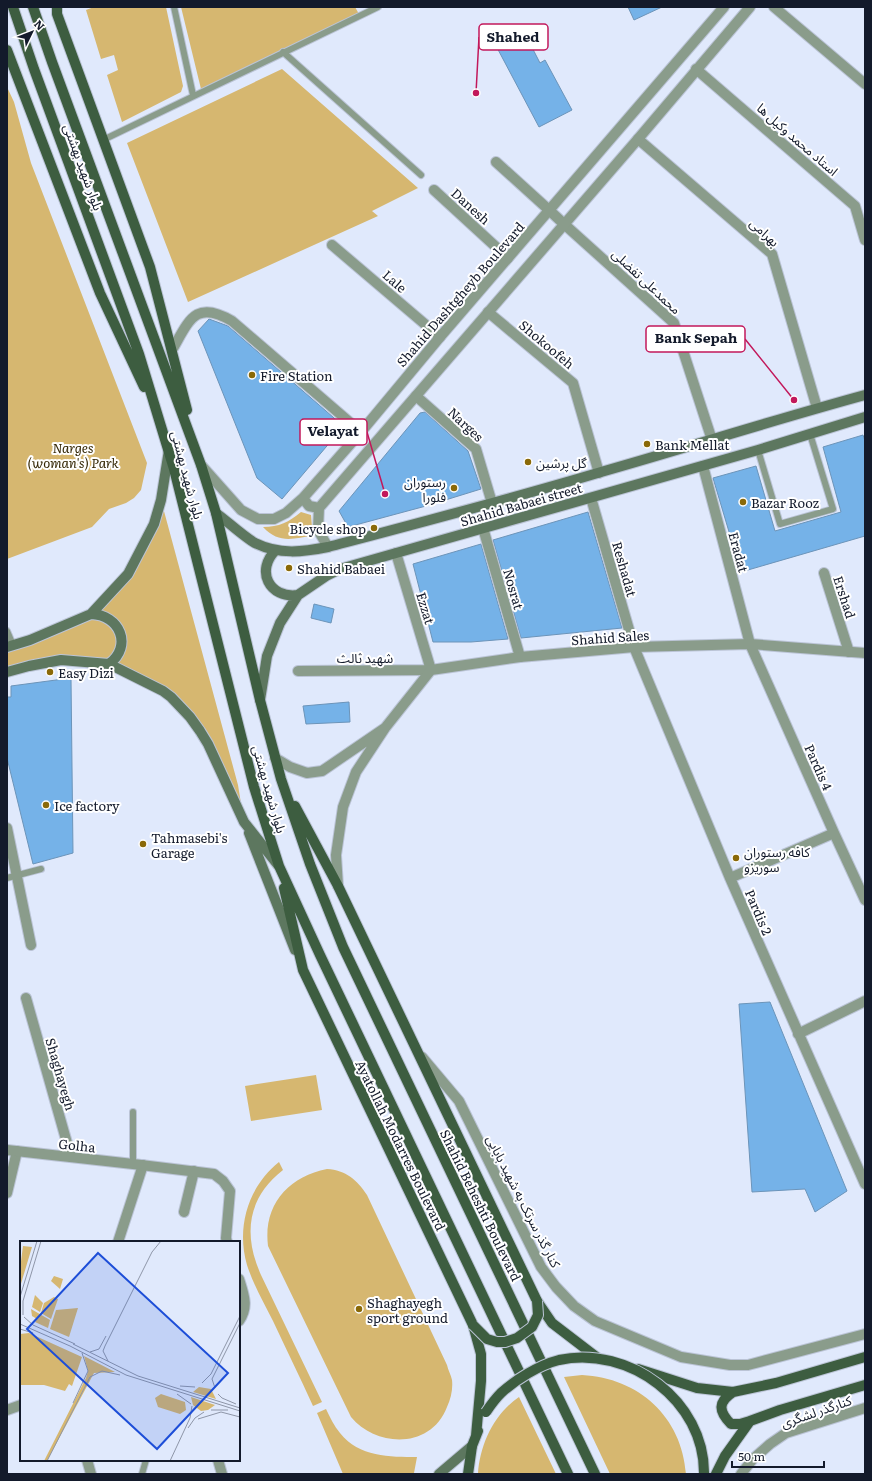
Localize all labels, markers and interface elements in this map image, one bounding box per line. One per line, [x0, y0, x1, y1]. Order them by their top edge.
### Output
north arrow [12, 12, 52, 52]
text: N [31, 16, 49, 33]
callout: Shahed [479, 24, 548, 50]
text: Shahed [486, 26, 540, 46]
street label: استاد محمد وکیل ها [753, 98, 843, 180]
street label: بلوار شهید بهشتی [60, 121, 108, 213]
street label: Danesh [447, 183, 495, 229]
street label: بهرامی [746, 213, 784, 251]
street label: Shahid Dashtgheyb Boulevard [392, 217, 528, 371]
street label: محمدعلی تفضلی [608, 244, 686, 318]
street label: Lale [379, 265, 411, 297]
street label: Shokoofeh [515, 315, 579, 373]
callout: Bank Sepah [646, 326, 745, 352]
text: Bank Sepah [655, 327, 738, 347]
place label: Fire Station [260, 366, 333, 385]
marker: Fire Station [247, 370, 257, 380]
street label: Narges [444, 403, 488, 446]
callout: Velayat [300, 419, 367, 445]
text: Velayat [307, 420, 360, 440]
street label: بلوار شهید بهشتی [167, 429, 209, 521]
place label: Bank Mellat [655, 435, 730, 454]
park label: Narges (woman's) Park [27, 438, 120, 472]
marker: Bank Mellat [642, 439, 652, 449]
place label: گل پرشین [536, 453, 587, 473]
marker: گل پرشین [523, 457, 533, 467]
place label: رستوران فلورا [404, 472, 446, 506]
street label: Shahid Babaei street [458, 477, 585, 530]
marker: رستوران فلورا [449, 483, 459, 493]
place label: Bazar Rooz [751, 493, 819, 512]
marker: Bazar Rooz [738, 497, 748, 507]
place label: Bicycle shop [290, 519, 366, 538]
marker: Bicycle shop [369, 523, 379, 533]
street label: Eradat [724, 530, 754, 575]
street label: Reshadat [608, 539, 642, 600]
place label: Shahid Babaei [297, 559, 386, 578]
marker: Shahid Babaei [284, 563, 294, 573]
street label: Nosrat [499, 566, 529, 612]
street label: Ershad [829, 573, 861, 621]
street label: Ezzat [412, 590, 440, 627]
street label: Shahid Sales [570, 625, 650, 649]
street label: شهید ثالث [337, 648, 393, 667]
place label: Easy Dizi [58, 663, 115, 682]
marker: Easy Dizi [45, 667, 55, 677]
street label: Pardis 4 [800, 741, 838, 793]
street label: بلوار شهید بهشتی [248, 743, 292, 835]
place label: Ice factory [54, 796, 120, 815]
marker: Ice factory [41, 800, 51, 810]
place label: Tahmasebi's Garage [151, 828, 227, 862]
marker: Tahmasebi's Garage [138, 839, 148, 849]
place label: کافه رستوران سوریزو [744, 842, 811, 876]
marker: کافه رستوران سوریزو [731, 853, 741, 863]
street label: Pardis 2 [741, 886, 777, 938]
street label: Shaghayegh [42, 1035, 81, 1113]
street label: Ayatollah Modarres Boulevard [351, 1056, 451, 1234]
street label: Shahid Beheshti Boulevard [436, 1126, 526, 1284]
street label: کنار گذر سرتک به شهید بابایی [482, 1132, 566, 1271]
street label: Golha [58, 1134, 96, 1156]
inset map [20, 1241, 240, 1461]
place label: Shaghayegh sport ground [367, 1293, 448, 1327]
marker: Shaghayegh sport ground [354, 1304, 364, 1314]
street label: کنارگذر لشگری [778, 1390, 854, 1432]
scale bar [732, 1443, 824, 1469]
text: 50 m [738, 1447, 765, 1465]

